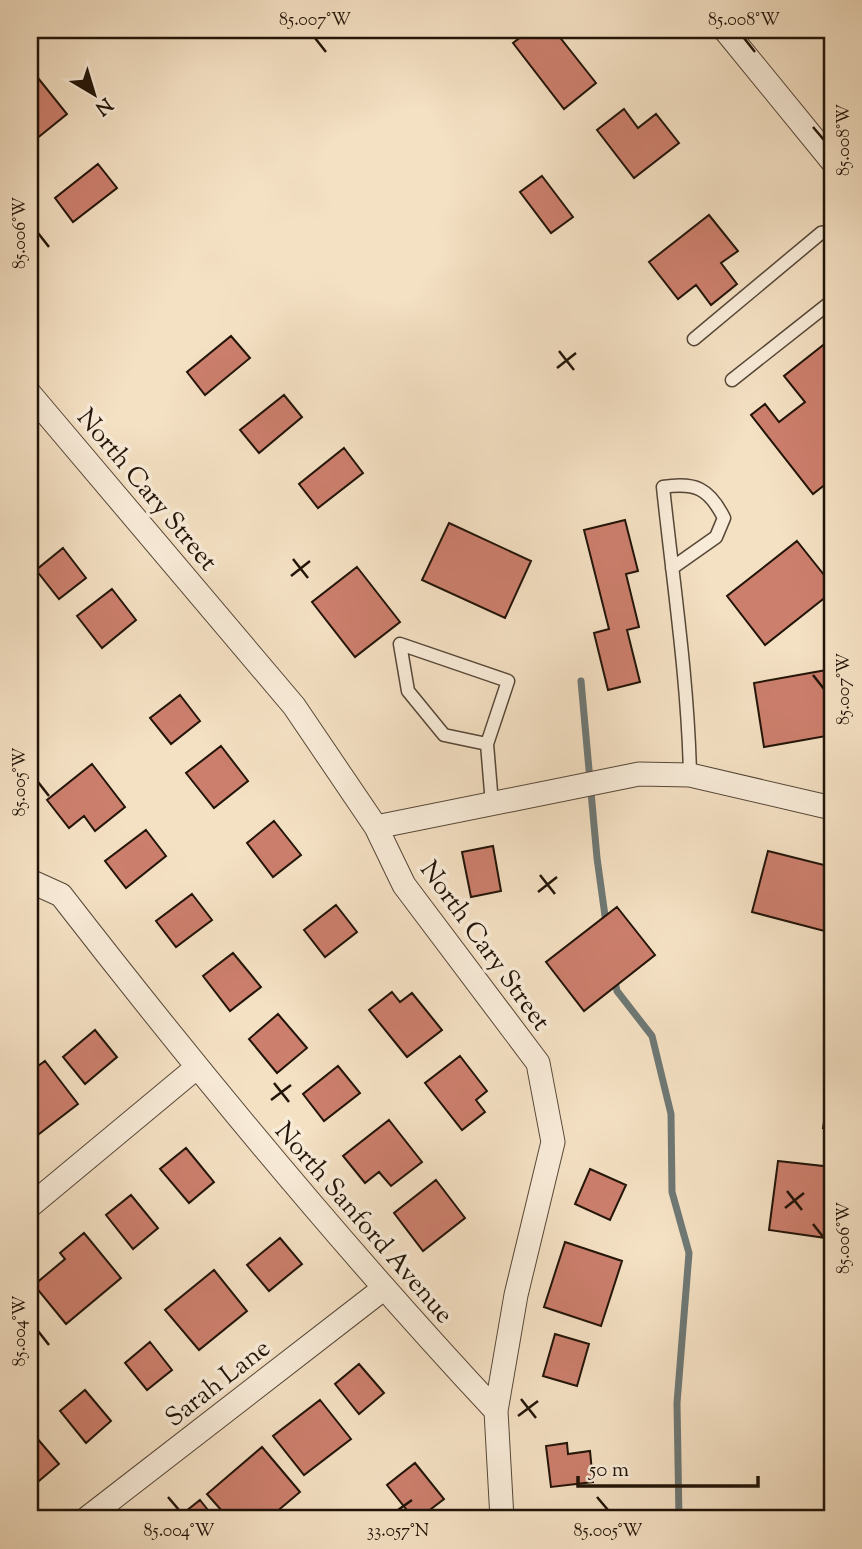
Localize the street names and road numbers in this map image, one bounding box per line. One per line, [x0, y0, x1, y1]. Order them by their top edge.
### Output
street label: North Cary Street [67, 401, 225, 580]
street label: North Cary Street [410, 854, 558, 1039]
street label: North Sanford Avenue [265, 1115, 461, 1333]
street label: Sarah Lane [158, 1331, 279, 1437]

